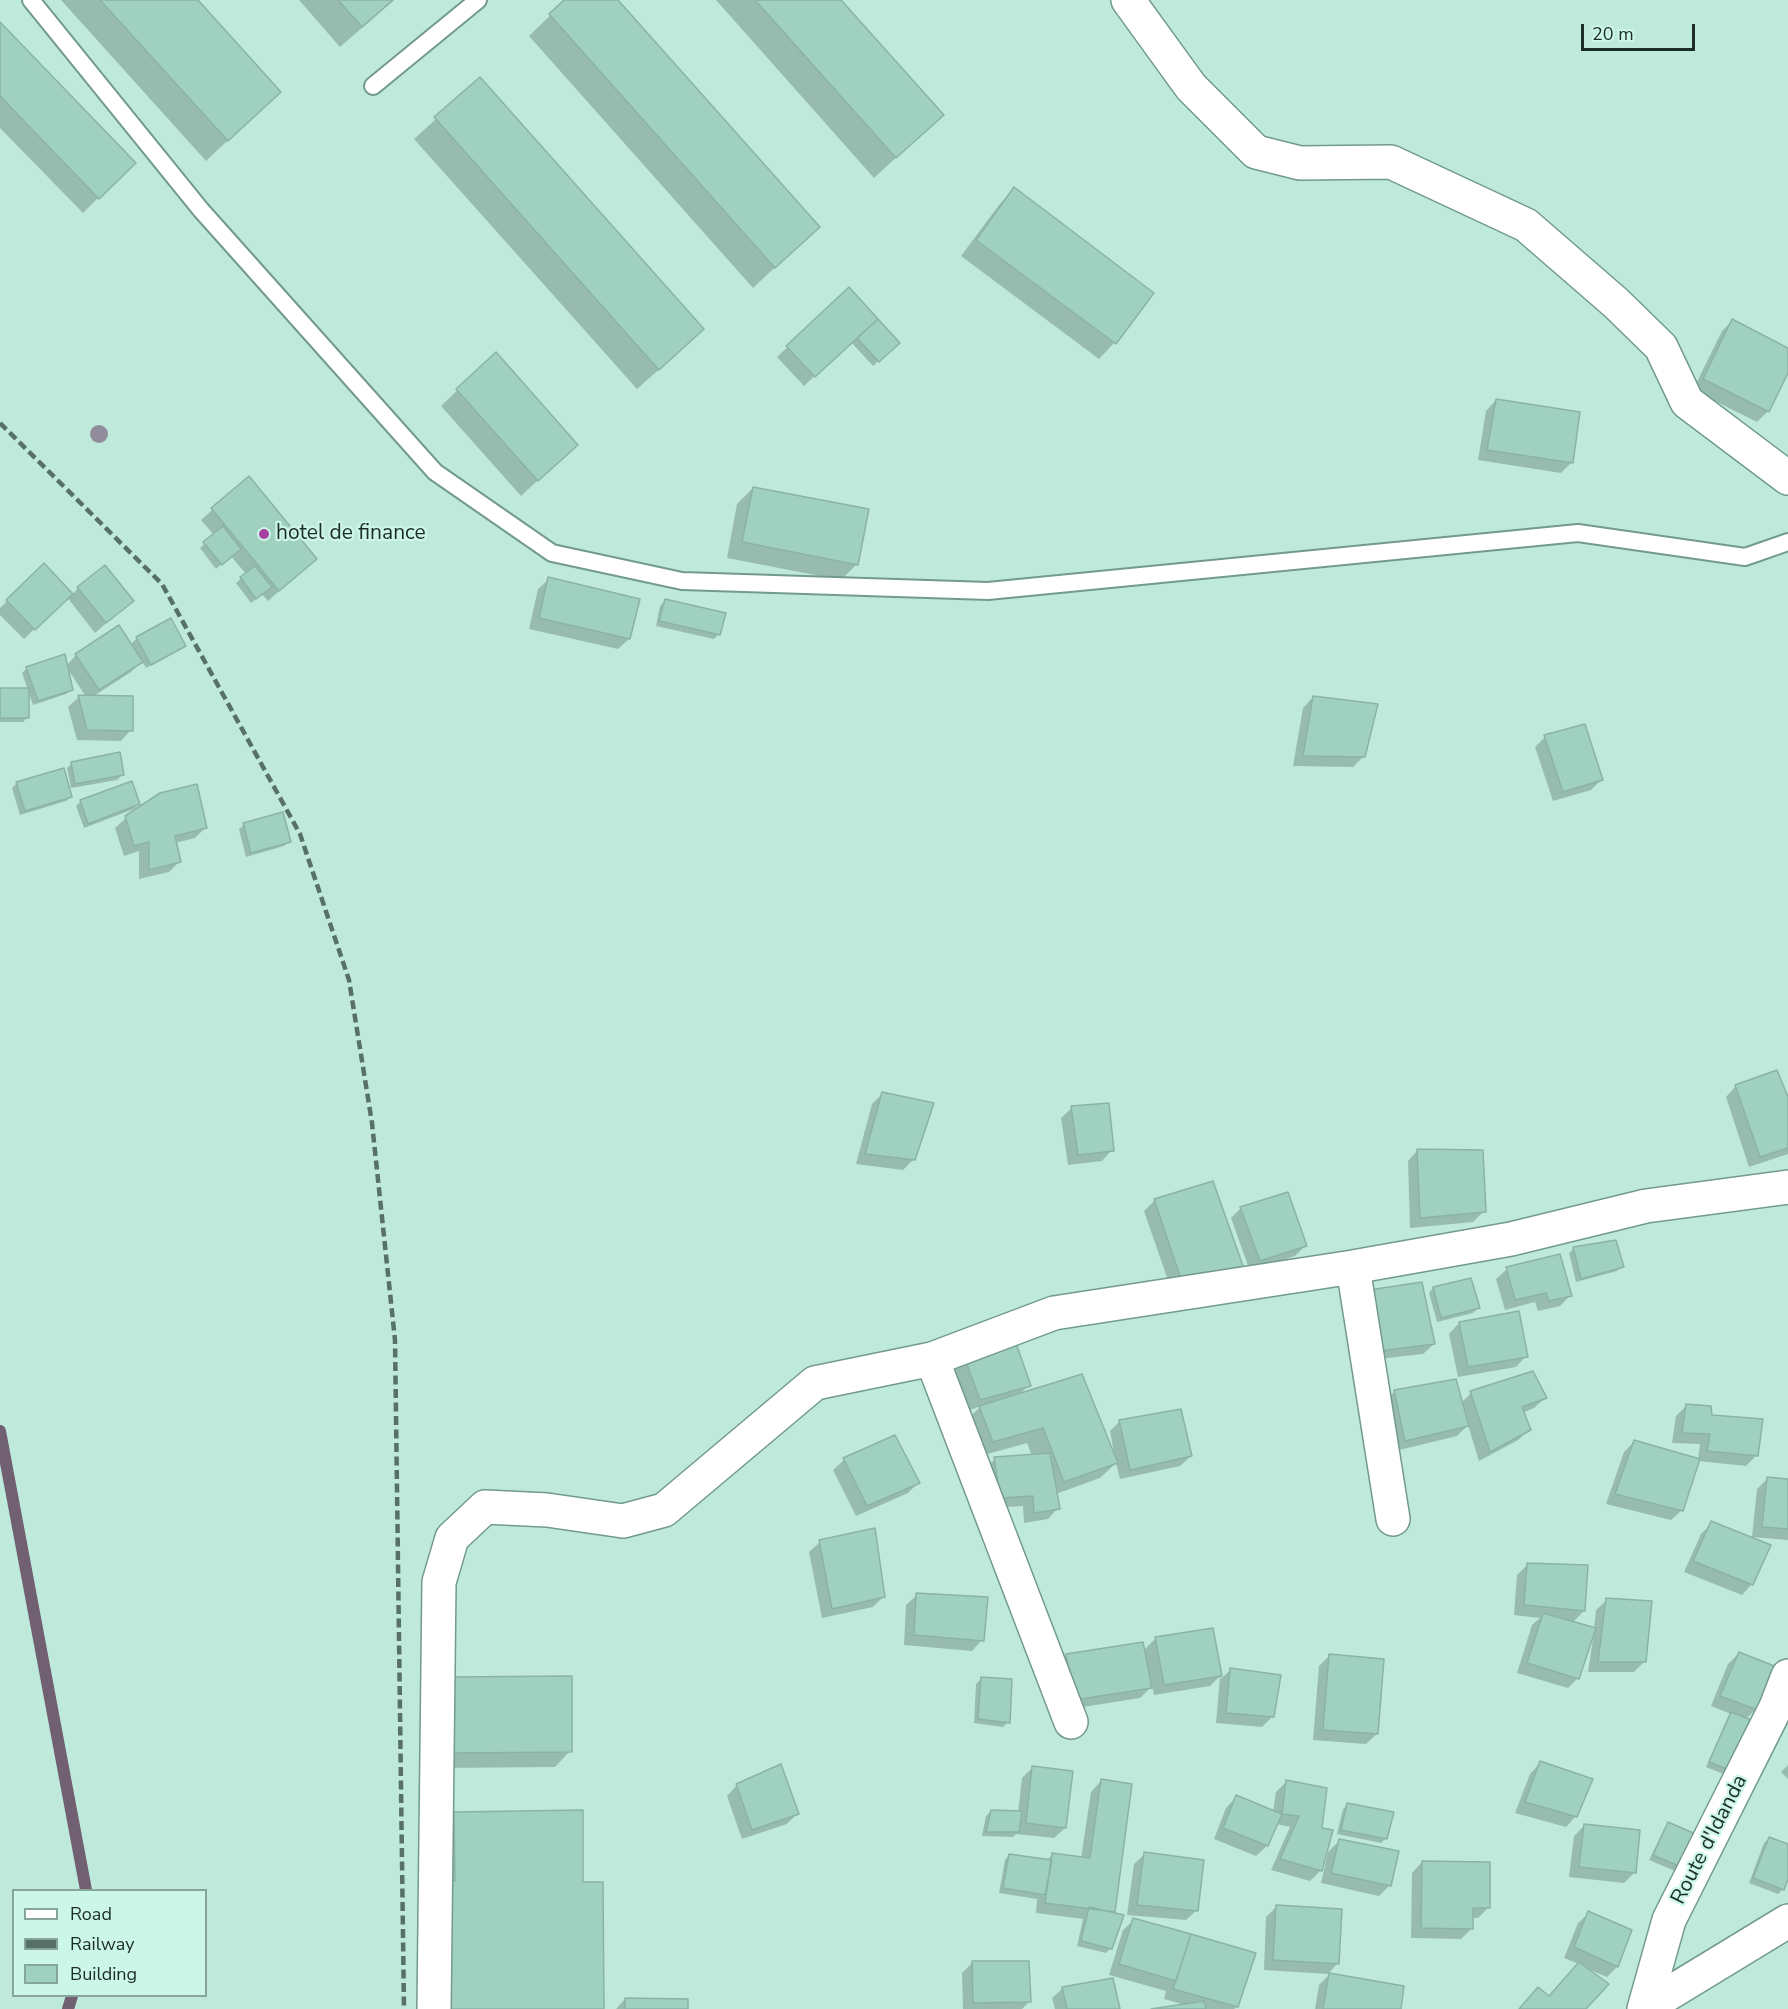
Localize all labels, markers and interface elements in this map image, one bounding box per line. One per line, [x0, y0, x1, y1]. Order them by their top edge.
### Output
scale bar [1584, 12, 1698, 50]
text: 20 m [1592, 22, 1634, 46]
place label: hotel de finance [276, 521, 426, 547]
marker: hotel de finance [257, 527, 271, 541]
street label: Route d'Idanda [1667, 1771, 1753, 1909]
legend [12, 1889, 207, 1997]
text: Road [70, 1902, 112, 1926]
text: Railway [70, 1932, 135, 1956]
text: Building [70, 1962, 137, 1986]

